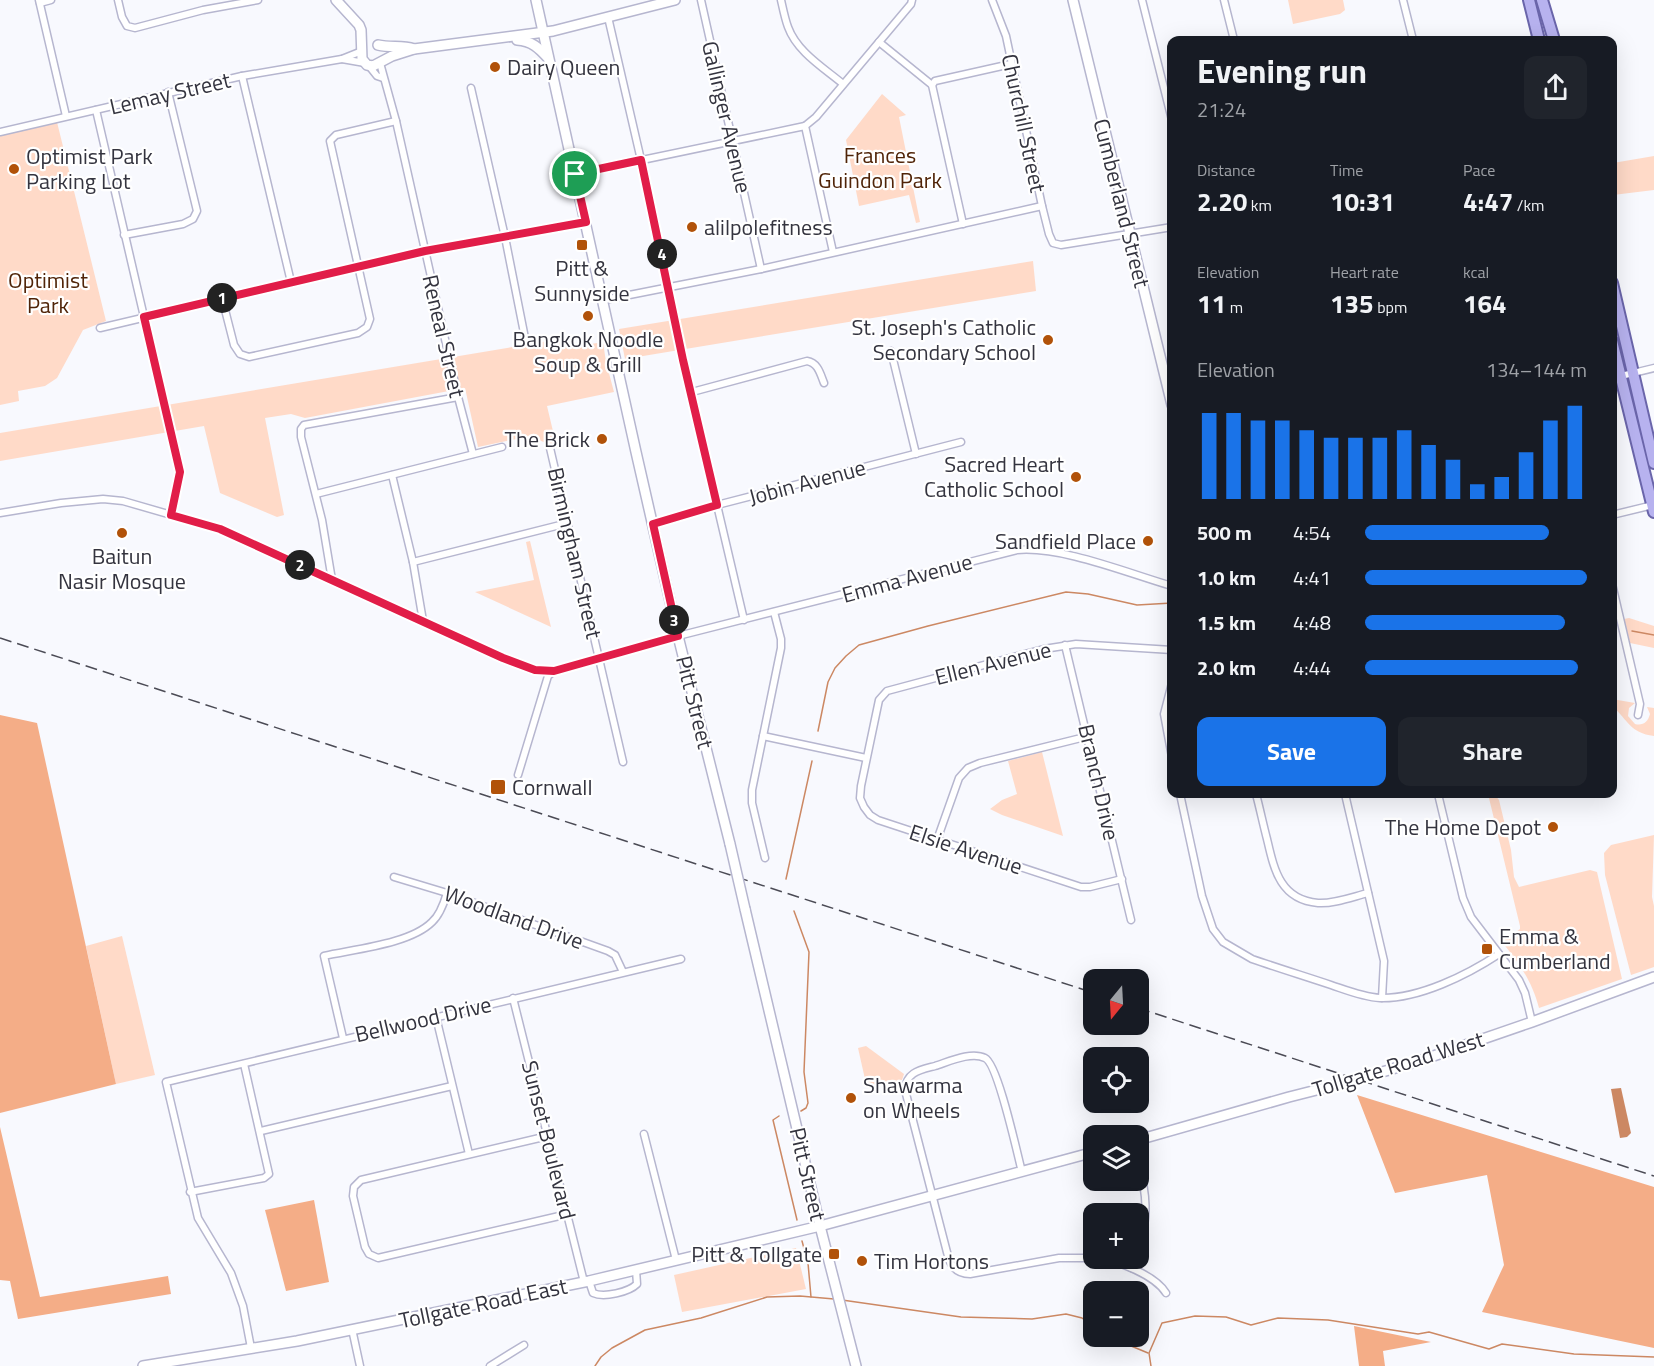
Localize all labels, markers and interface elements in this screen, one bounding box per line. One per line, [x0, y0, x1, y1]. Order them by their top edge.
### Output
street label: Gallinger Avenue [693, 38, 761, 196]
text: Evening run [1197, 46, 1367, 96]
place label: Dairy Queen [507, 50, 620, 84]
street label: Churchill Street [993, 51, 1055, 196]
button: share [1524, 56, 1587, 119]
marker: Dairy Queen [488, 60, 502, 74]
street label: Lemay Street [106, 63, 234, 123]
text: 21:24 [1197, 94, 1246, 125]
street label: Cumberland Street [1085, 115, 1160, 291]
park label: Frances Guindon Park [818, 138, 942, 197]
place label: Optimist Park Parking Lot [26, 139, 153, 198]
pin [549, 148, 600, 199]
icon: arrive [558, 157, 591, 190]
text: Distance [1197, 158, 1255, 182]
text: Time [1330, 158, 1363, 182]
text: Pace [1463, 158, 1495, 182]
marker: Optimist Park Parking Lot [7, 162, 21, 176]
text: 2.20 [1197, 182, 1247, 221]
text: 10:31 [1330, 182, 1395, 221]
text: 4:47 [1463, 182, 1513, 221]
text: km [1247, 193, 1272, 217]
text: /km [1513, 193, 1545, 217]
place label: alilpolefitness [704, 210, 833, 244]
marker: alilpolefitness [685, 220, 699, 234]
marker: Pitt & Sunnyside [575, 238, 589, 252]
pin: 4 [647, 239, 677, 269]
text: 4 [658, 242, 666, 266]
place label: Pitt & Sunnyside [534, 251, 630, 310]
text: Elevation [1197, 260, 1259, 284]
text: Heart rate [1330, 260, 1399, 284]
text: kcal [1463, 260, 1489, 284]
park label: Optimist Park [8, 263, 88, 322]
street label: Reneal Street [413, 271, 475, 401]
pin: 1 [207, 283, 237, 313]
text: 11 [1197, 284, 1226, 323]
text: 135 [1330, 284, 1374, 323]
text: 164 [1463, 284, 1507, 323]
text: 1 [218, 286, 226, 310]
text: m [1226, 295, 1243, 319]
text: bpm [1374, 295, 1407, 319]
marker: Bangkok Noodle Soup & Grill [581, 309, 595, 323]
place label: St. Joseph's Catholic Secondary School [851, 310, 1036, 369]
place label: Bangkok Noodle Soup & Grill [513, 322, 663, 381]
marker: St. Joseph's Catholic Secondary School [1041, 333, 1055, 347]
text: Elevation [1197, 354, 1275, 385]
text: 134–144 m [1486, 354, 1587, 385]
place label: The Brick [505, 422, 590, 456]
marker: The Brick [595, 432, 609, 446]
place label: Sacred Heart Catholic School [924, 447, 1064, 506]
street label: Jobin Avenue [745, 450, 869, 514]
street label: Birmingham Street [539, 464, 611, 642]
marker: Sacred Heart Catholic School [1069, 470, 1083, 484]
text: 500 m [1197, 517, 1252, 548]
text: 4:54 [1293, 517, 1331, 548]
place label: Sandfield Place [995, 524, 1136, 558]
marker: Baitun Nasir Mosque [115, 526, 129, 540]
marker: Sandfield Place [1141, 534, 1155, 548]
place label: Baitun Nasir Mosque [58, 539, 186, 598]
street label: Emma Avenue [838, 544, 976, 612]
pin: 2 [285, 550, 315, 580]
text: 2 [296, 553, 304, 577]
text: 1.0 km [1197, 562, 1256, 593]
text: 4:41 [1293, 562, 1331, 593]
pin: 3 [659, 605, 689, 635]
text: 1.5 km [1197, 607, 1256, 638]
text: 4:48 [1293, 607, 1331, 638]
text: 3 [670, 608, 678, 632]
street label: Ellen Avenue [931, 632, 1055, 694]
street label: Pitt Street [667, 652, 723, 752]
text: 2.0 km [1197, 652, 1256, 683]
text: 4:44 [1293, 652, 1331, 683]
button: Save [1197, 717, 1386, 786]
button: Share [1398, 717, 1587, 786]
street label: Branch Drive [1069, 721, 1129, 843]
place label: Cornwall [512, 770, 593, 804]
marker: Cornwall [489, 778, 507, 796]
place label: The Home Depot [1385, 810, 1541, 844]
street label: Elsie Avenue [905, 815, 1027, 883]
marker: The Home Depot [1546, 820, 1560, 834]
street label: Woodland Drive [439, 876, 589, 958]
place label: Emma & Cumberland [1499, 919, 1611, 978]
marker: Emma & Cumberland [1480, 942, 1494, 956]
north arrow [1083, 969, 1149, 1035]
map controls [1083, 969, 1149, 1347]
street label: Bellwood Drive [351, 987, 495, 1051]
street label: Tollgate Road West [1308, 1022, 1488, 1106]
button: locate [1083, 1047, 1149, 1113]
street label: Sunset Boulevard [513, 1057, 585, 1223]
place label: Shawarma on Wheels [863, 1068, 962, 1127]
marker: Shawarma on Wheels [844, 1091, 858, 1105]
street label: Pitt Street [781, 1124, 835, 1224]
button: layers [1083, 1125, 1149, 1191]
button: + [1083, 1203, 1149, 1269]
place label: Pitt & Tollgate [691, 1237, 822, 1271]
place label: Tim Hortons [874, 1244, 989, 1278]
marker: Pitt & Tollgate [827, 1247, 841, 1261]
marker: Tim Hortons [855, 1254, 869, 1268]
street label: Tollgate Road East [396, 1269, 570, 1337]
button: − [1083, 1281, 1149, 1347]

